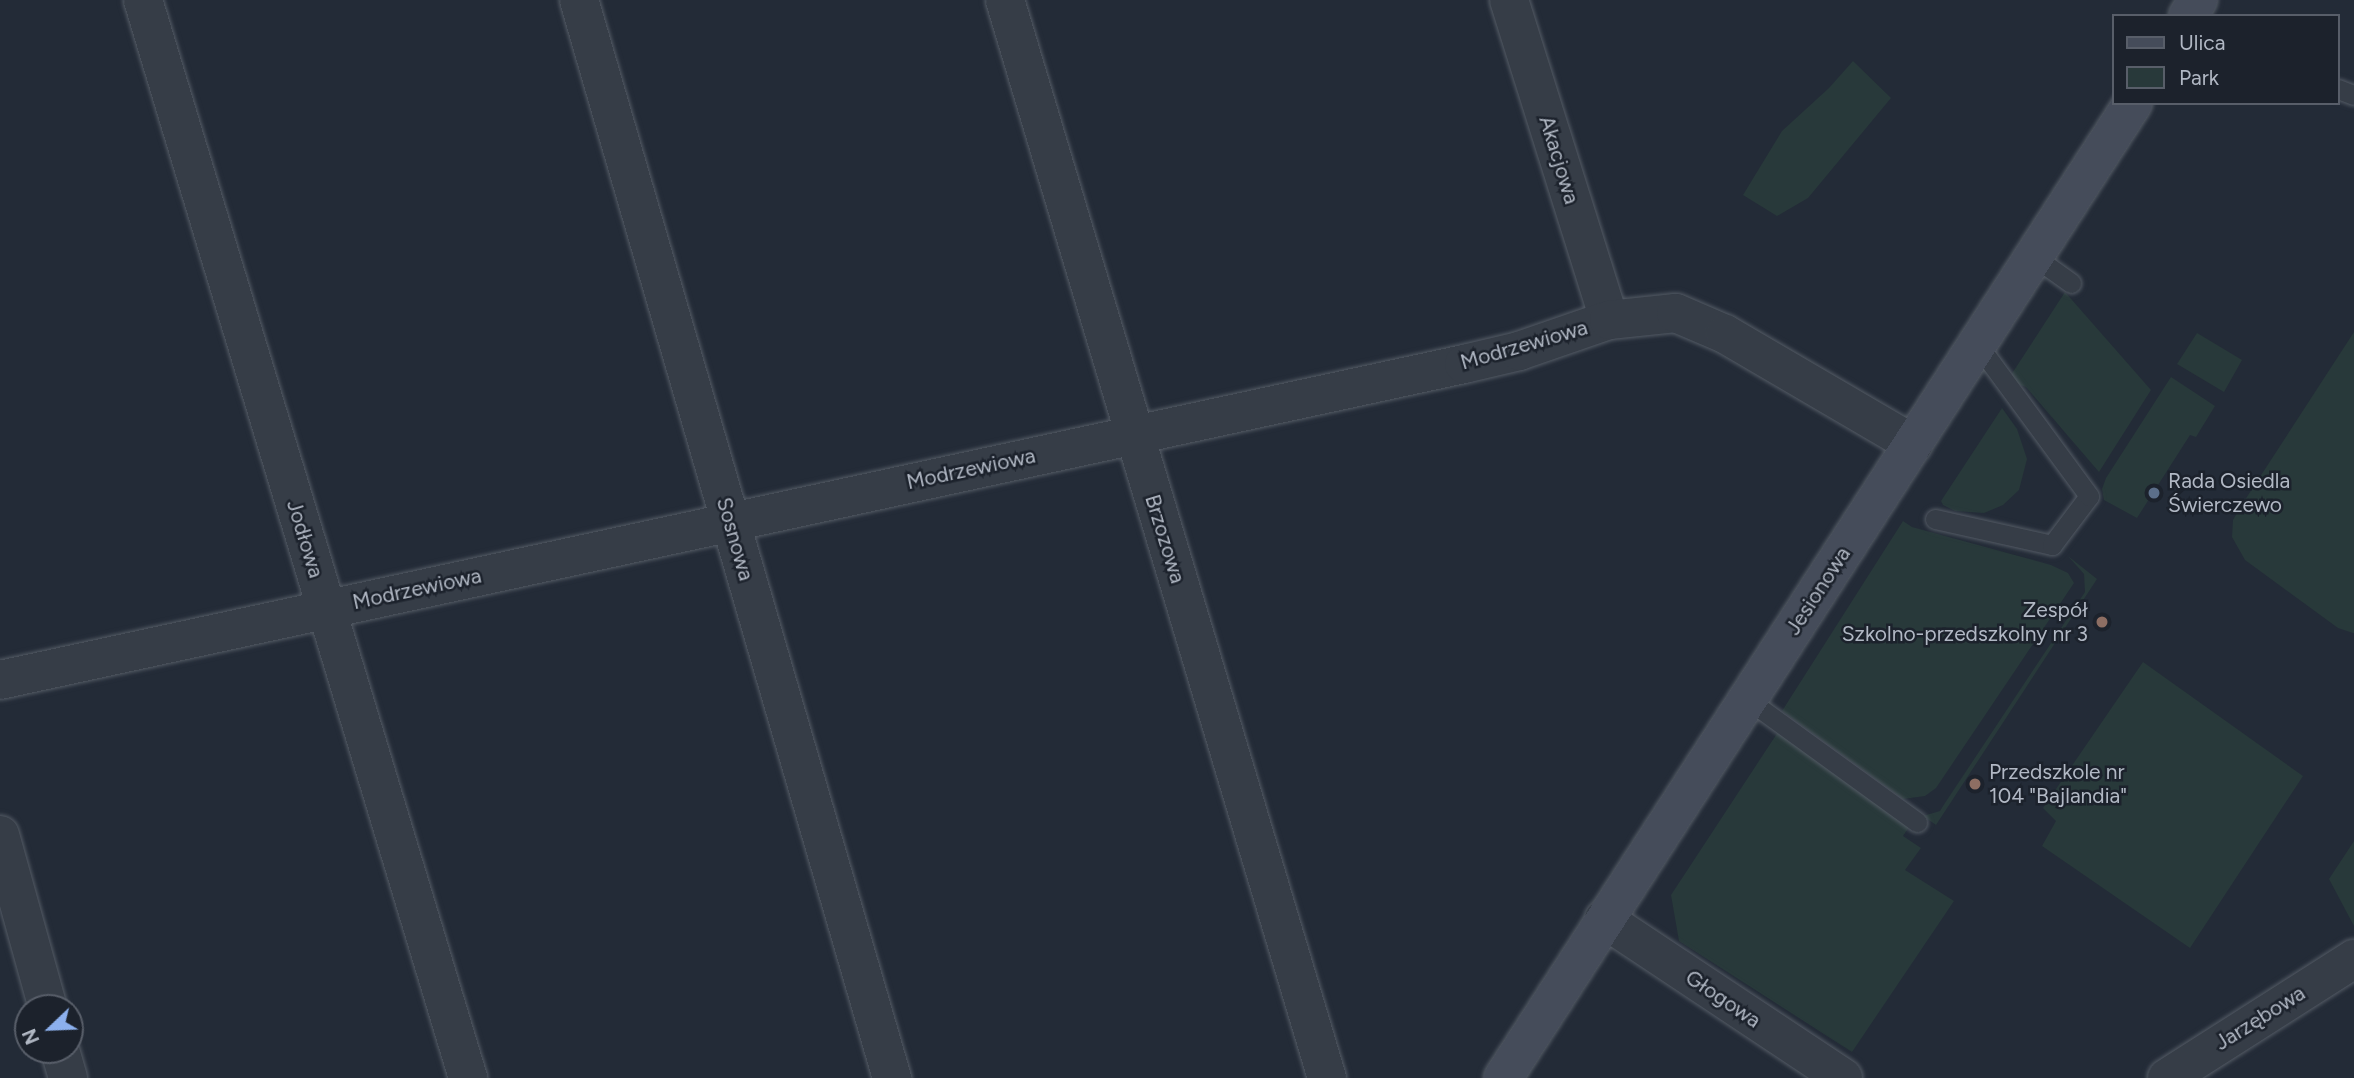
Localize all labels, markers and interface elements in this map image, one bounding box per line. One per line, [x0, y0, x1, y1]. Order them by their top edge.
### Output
legend [2112, 14, 2340, 105]
text: Ulica [2179, 30, 2225, 55]
text: Park [2179, 65, 2219, 90]
street label: Akacjowa [1534, 113, 1584, 207]
street label: Modrzewiowa [1458, 315, 1590, 375]
street label: Modrzewiowa [904, 443, 1038, 495]
place label: Rada Osiedla Świerczewo [2168, 468, 2290, 518]
marker: Rada Osiedla Świerczewo [2146, 485, 2162, 501]
street label: Brzozowa [1140, 492, 1190, 586]
street label: Sosnowa [711, 494, 759, 584]
street label: Jodłowa [281, 497, 329, 581]
street label: Jesionowa [1780, 542, 1856, 640]
street label: Modrzewiowa [350, 563, 484, 615]
place label: Zespół Szkolno-przedszkolny nr 3 [1842, 597, 2088, 647]
marker: Zespół Szkolno-przedszkolny nr 3 [2094, 614, 2110, 630]
place label: Przedszkole nr 104 "Bajlandia" [1989, 759, 2127, 809]
marker: Przedszkole nr 104 "Bajlandia" [1967, 776, 1983, 792]
street label: Głogowa [1681, 965, 1765, 1033]
street label: Jarzębowa [2210, 980, 2310, 1056]
north arrow [14, 994, 84, 1064]
text: N [18, 1025, 45, 1048]

